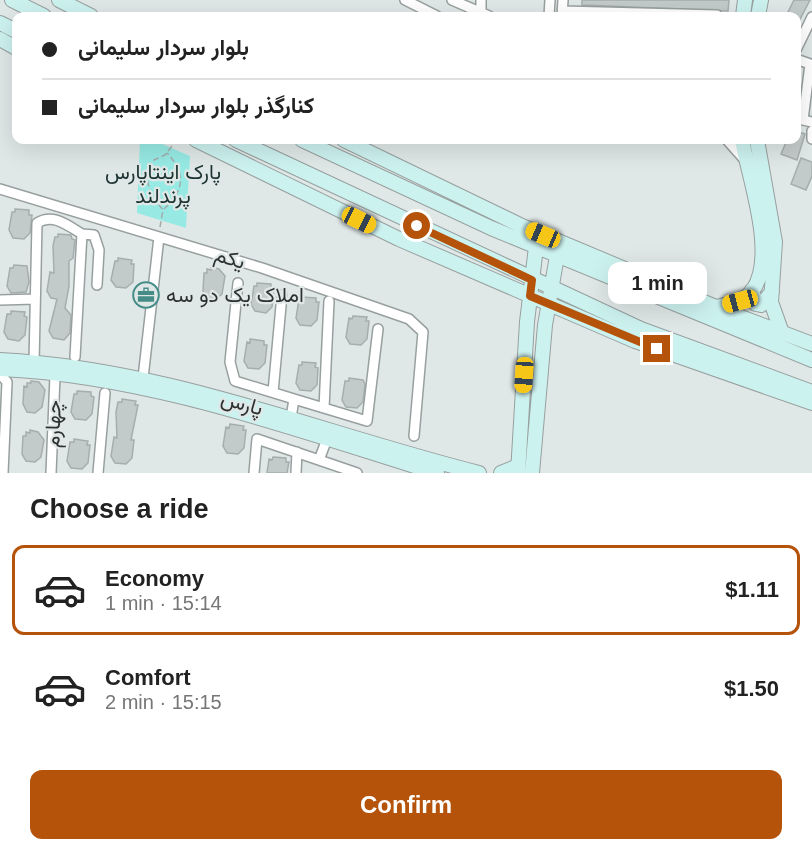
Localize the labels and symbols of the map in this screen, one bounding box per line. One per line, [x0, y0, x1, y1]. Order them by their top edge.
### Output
park label: پارک اینتاپارس پرندلند [105, 160, 221, 210]
car [339, 204, 379, 236]
route start [403, 212, 430, 239]
car [523, 220, 563, 250]
street label: یکم [211, 242, 248, 276]
callout: 1 min [608, 262, 706, 304]
office icon: املاک یک دو سه [131, 280, 161, 310]
place label: املاک یک دو سه [166, 283, 304, 308]
car [720, 288, 760, 314]
route end [643, 335, 670, 362]
car [514, 356, 534, 394]
street label: پارس [218, 386, 266, 422]
street label: چهارم [40, 400, 68, 449]

